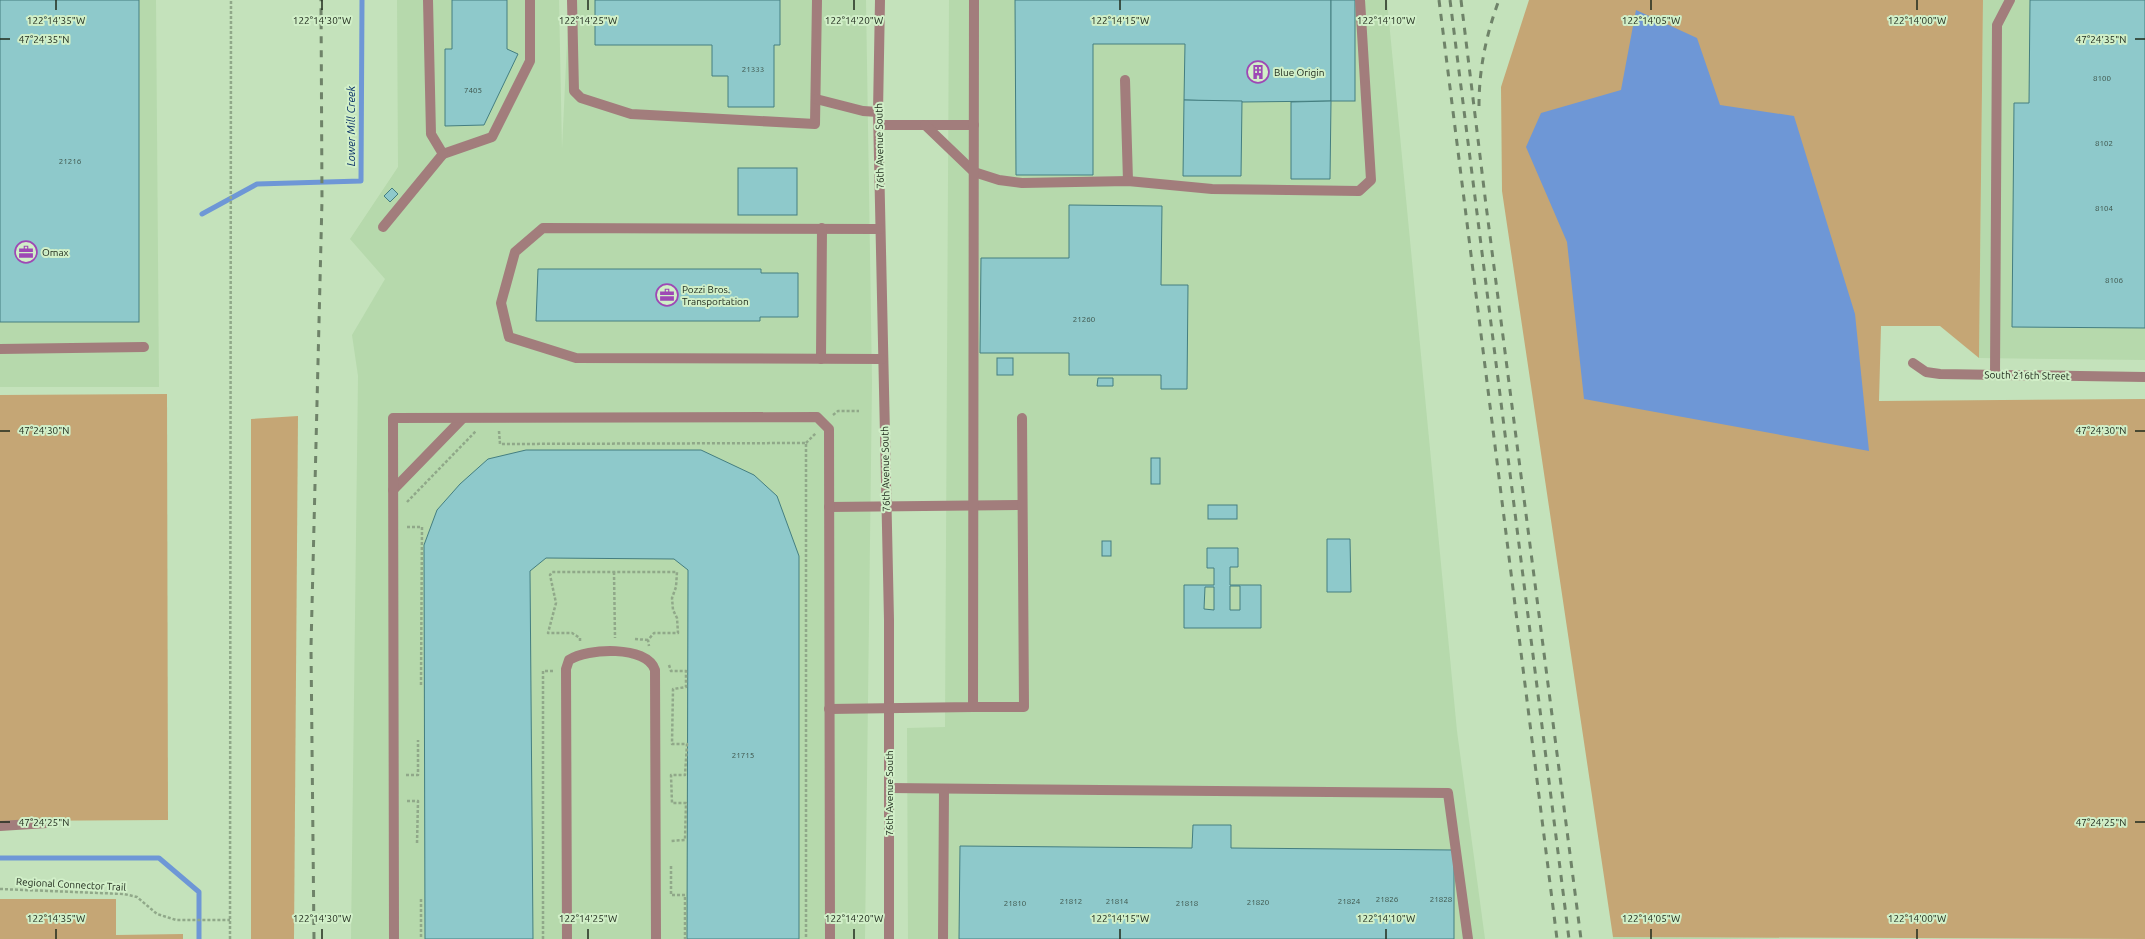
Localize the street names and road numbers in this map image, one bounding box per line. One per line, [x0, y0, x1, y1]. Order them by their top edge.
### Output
street label: 76th Avenue South [873, 103, 886, 189]
street label: South 216th Street [1984, 369, 2070, 382]
street label: 76th Avenue South [879, 426, 892, 512]
street label: 76th Avenue South [884, 750, 895, 836]
street label: Regional Connector Trail [16, 876, 127, 893]

